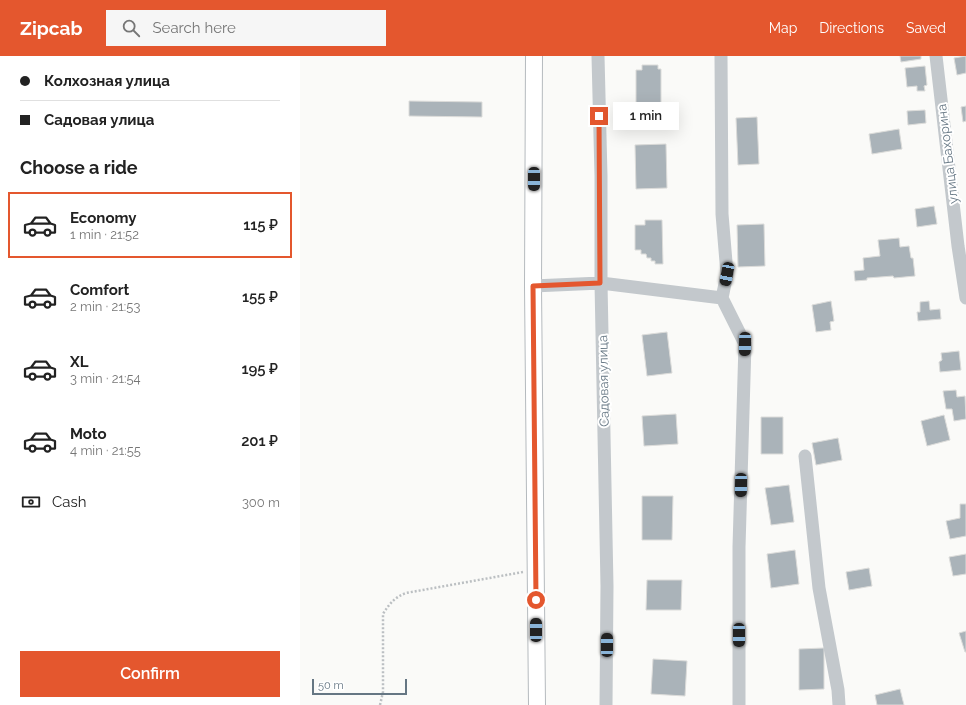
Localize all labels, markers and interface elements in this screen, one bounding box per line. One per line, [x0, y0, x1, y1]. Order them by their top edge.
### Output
search box [106, 10, 386, 46]
text: Zipcab [20, 17, 82, 39]
icon: search [120, 17, 142, 39]
text: Search here [152, 19, 236, 37]
text: Map [769, 20, 797, 36]
text: Directions [819, 20, 884, 36]
text: Saved [906, 20, 946, 36]
text: Колхозная улица [44, 72, 170, 90]
callout: 1 min [613, 102, 679, 130]
street label: улица Бахорина [934, 103, 961, 205]
route end [590, 107, 608, 125]
text: 1 min [630, 108, 662, 123]
text: Садовая улица [44, 111, 154, 129]
text: Choose a ride [20, 157, 138, 178]
car [528, 167, 540, 191]
icon: car [22, 207, 58, 243]
text: Economy [70, 209, 137, 227]
text: 115 ₽ [243, 216, 278, 234]
text: 1 min · 21:52 [70, 227, 139, 242]
car [719, 261, 735, 287]
icon: car [22, 279, 58, 315]
text: Comfort [70, 281, 129, 299]
text: 155 ₽ [242, 288, 278, 306]
text: 2 min · 21:53 [70, 299, 140, 314]
car [739, 332, 751, 356]
street label: Садовая улица [595, 335, 612, 427]
icon: car [22, 351, 58, 387]
text: XL [70, 353, 88, 371]
text: 195 ₽ [241, 360, 278, 378]
text: 3 min · 21:54 [70, 371, 141, 386]
icon: car [22, 423, 58, 459]
text: Moto [70, 425, 107, 443]
text: 201 ₽ [241, 432, 278, 450]
text: 4 min · 21:55 [70, 443, 141, 458]
car [735, 473, 747, 497]
icon: cash [20, 491, 42, 513]
text: Cash [52, 493, 86, 511]
text: 300 m [242, 495, 280, 510]
route start [527, 591, 545, 609]
car [530, 618, 542, 642]
car [733, 623, 745, 647]
car [601, 633, 613, 657]
button: Confirm [20, 651, 280, 697]
scale bar [312, 677, 407, 696]
text: 50 m [318, 679, 344, 692]

